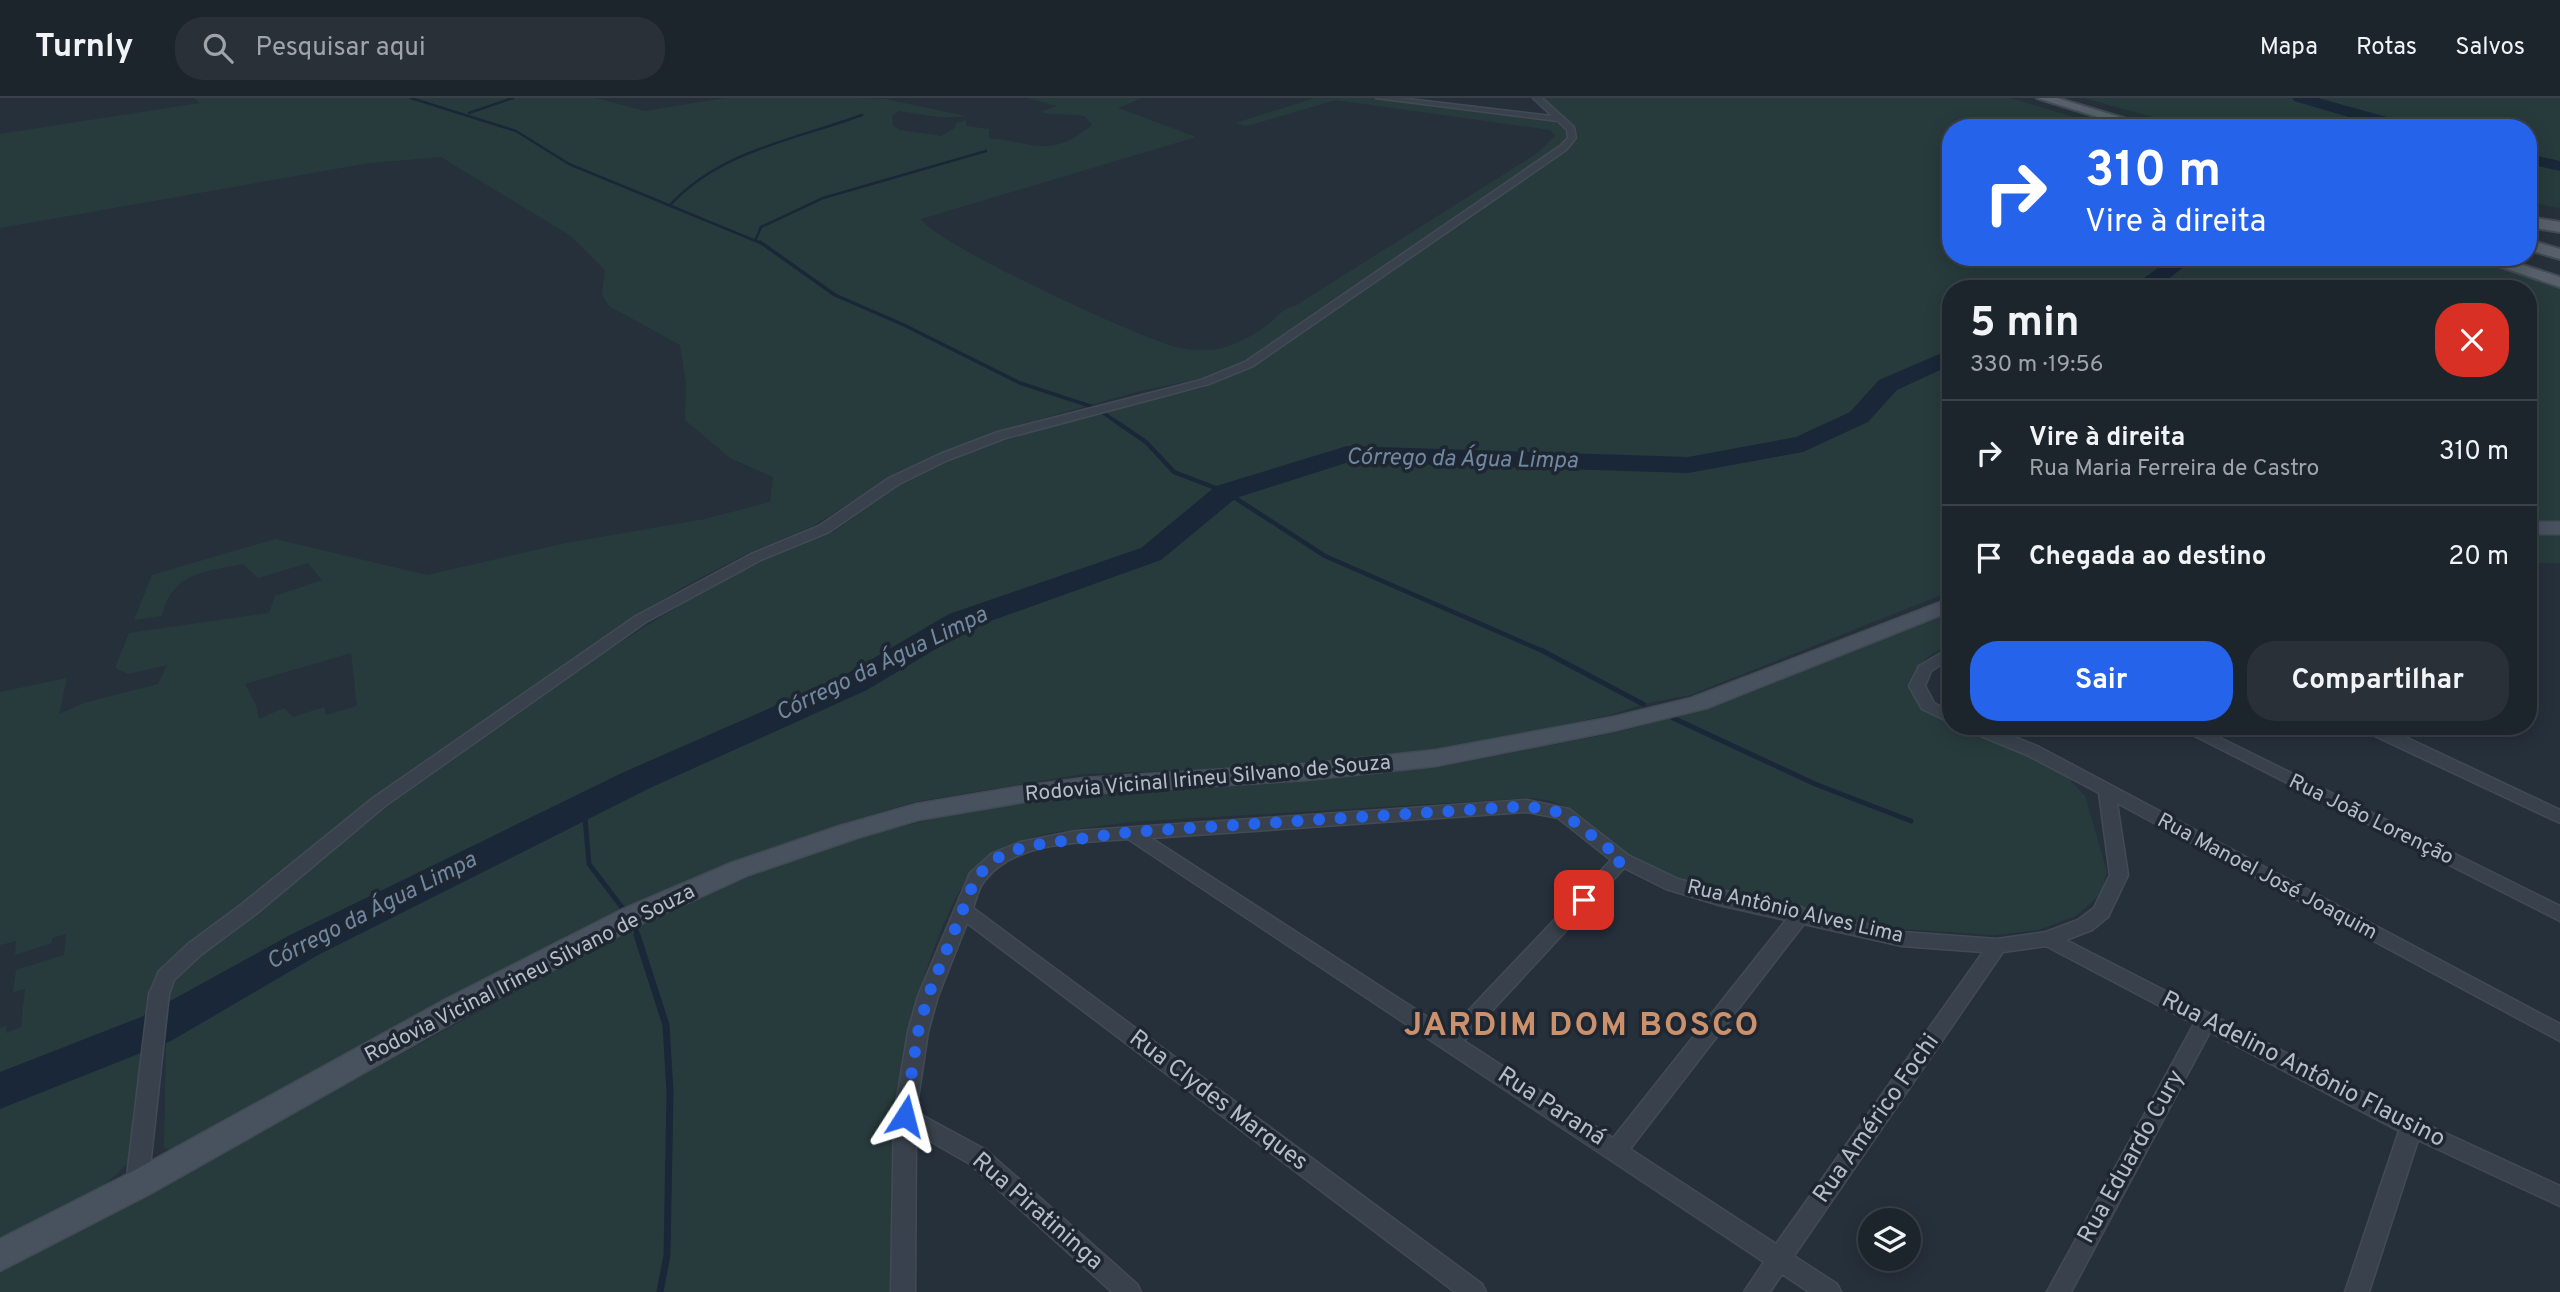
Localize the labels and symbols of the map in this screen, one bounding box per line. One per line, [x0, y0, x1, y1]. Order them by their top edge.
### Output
water label: Córrego da Água Limpa [1346, 442, 1578, 477]
water label: Córrego da Água Limpa [771, 600, 993, 729]
street label: Rodovia Vicinal Irineu Silvano de Souza [1024, 750, 1392, 808]
street label: Rua João Lorenção [2284, 768, 2458, 872]
street label: Rua Manoel José Joaquim [2152, 807, 2382, 947]
water label: Córrego da Água Limpa [262, 845, 482, 978]
pin [1554, 870, 1614, 930]
street label: Rua Antônio Alves Lima [1684, 874, 1906, 950]
street label: Rodovia Vicinal Irineu Silvano de Souza [360, 879, 700, 1069]
street label: Rua Adelino Antônio Flausino [2156, 985, 2450, 1155]
district label: JARDIM DOM BOSCO [1404, 1006, 1760, 1048]
street label: Rua Clydes Marques [1123, 1024, 1313, 1178]
street label: Rua Américo Fochi [1807, 1028, 1947, 1210]
street label: Rua Paraná [1491, 1061, 1611, 1153]
street label: Rua Eduardo Cury [2072, 1065, 2192, 1249]
position arrow [868, 1079, 942, 1153]
street label: Rua Piratininga [965, 1147, 1109, 1277]

